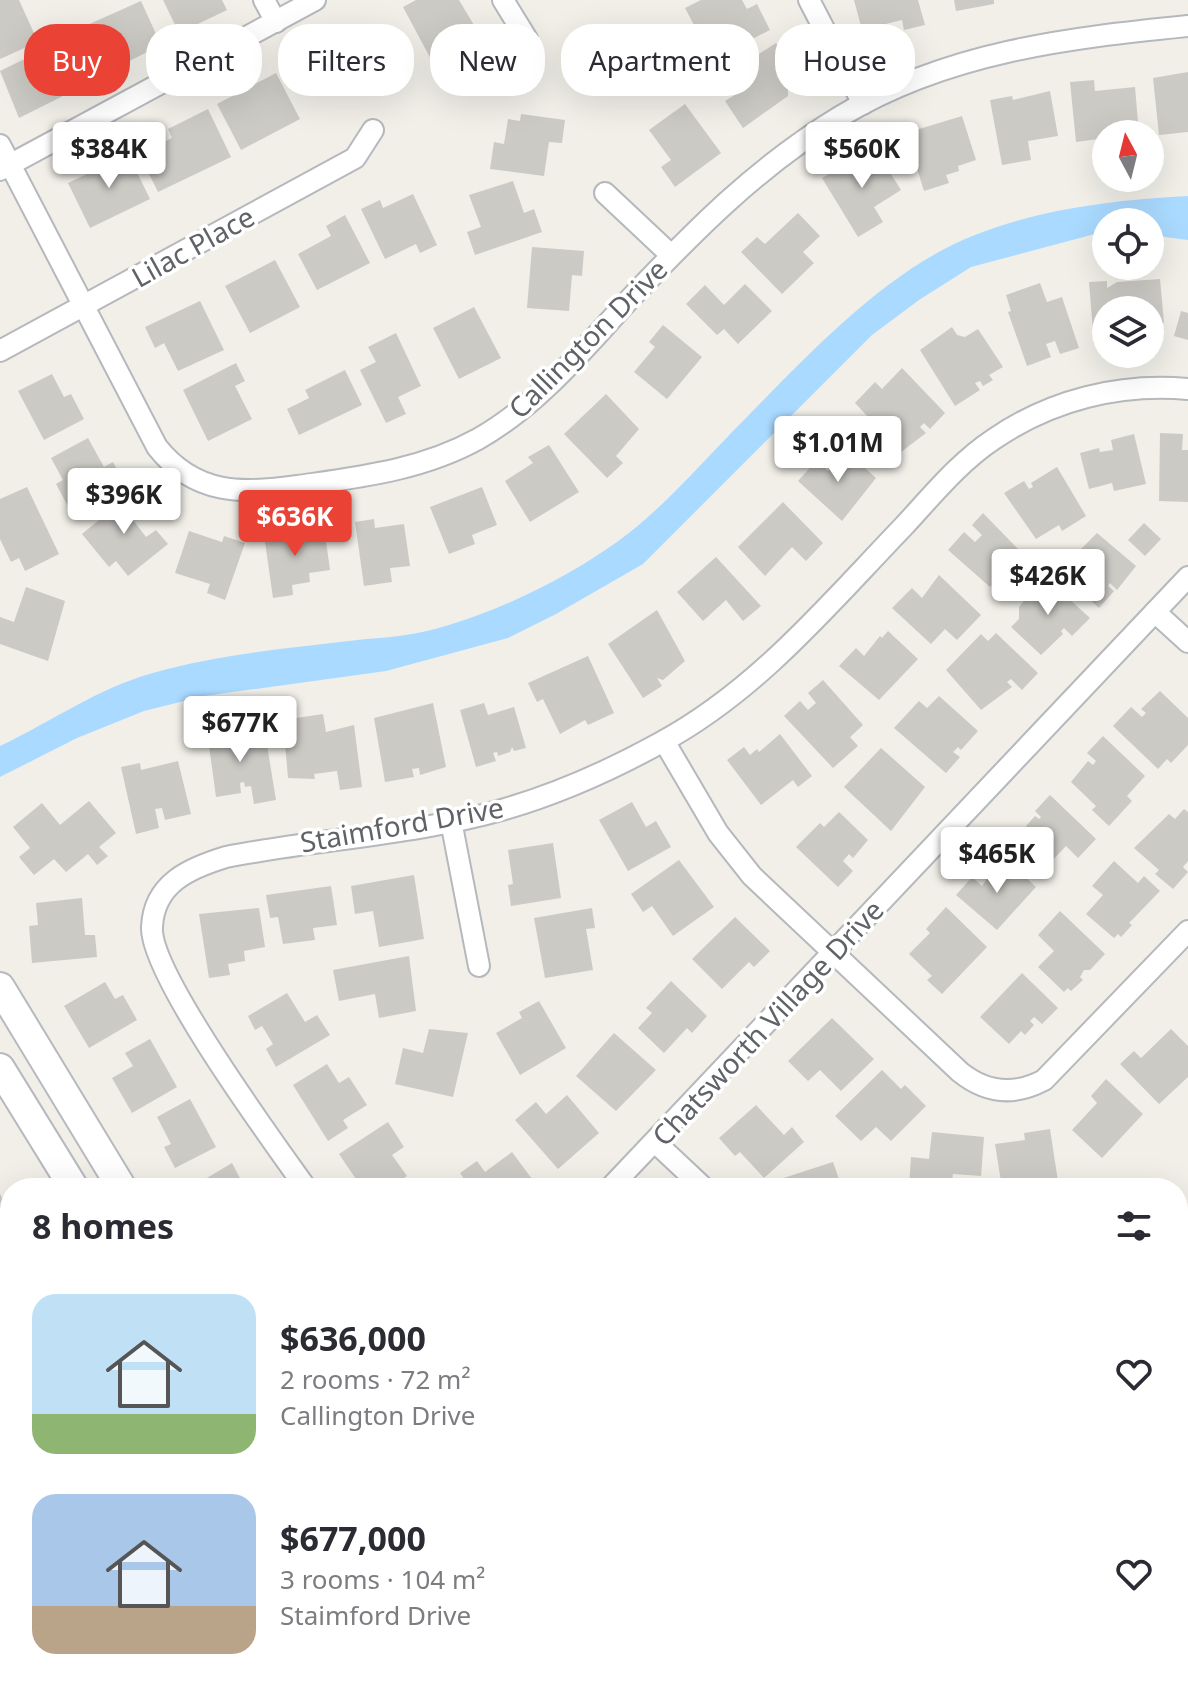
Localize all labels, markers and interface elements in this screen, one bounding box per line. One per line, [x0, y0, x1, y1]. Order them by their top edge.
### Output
chip: Buy [24, 24, 130, 96]
chip: Rent [146, 24, 262, 96]
chip: Filters [278, 24, 414, 96]
chip: New [430, 24, 545, 96]
chip: Apartment [561, 24, 759, 96]
chip: House [775, 24, 915, 96]
north arrow [1092, 120, 1164, 192]
map controls [1092, 120, 1164, 368]
pin: $384K [53, 122, 165, 190]
pin: $560K [806, 122, 918, 190]
text: $384K [71, 130, 147, 166]
text: $560K [824, 130, 900, 166]
street label: Lilac Place [124, 197, 261, 295]
button: locate [1092, 208, 1164, 280]
street label: Callington Drive [499, 250, 675, 426]
button: layers [1092, 296, 1164, 368]
pin: $1.01M [773, 416, 903, 484]
text: $1.01M [792, 424, 884, 460]
pin: $396K [68, 468, 180, 536]
text: $396K [86, 476, 162, 512]
pin: $636K [239, 490, 351, 558]
text: $636K [257, 498, 333, 534]
pin: $426K [992, 549, 1104, 617]
text: $426K [1010, 557, 1086, 593]
pin: $677K [184, 696, 296, 764]
text: $677K [202, 704, 278, 740]
street label: Staimford Drive [297, 787, 507, 861]
pin: $465K [941, 827, 1053, 895]
text: $465K [959, 835, 1035, 871]
street label: Chatsworth Village Drive [643, 891, 891, 1153]
text: 8 homes [32, 1203, 174, 1249]
icon: filters [1112, 1204, 1156, 1248]
text: $636,000 [280, 1315, 426, 1361]
icon: home [96, 1326, 192, 1422]
icon: heart [1112, 1352, 1156, 1396]
text: 2 rooms · 72 m² [280, 1361, 470, 1397]
text: Callington Drive [280, 1397, 475, 1433]
text: $677,000 [280, 1515, 426, 1561]
icon: home [96, 1526, 192, 1622]
icon: heart [1112, 1552, 1156, 1596]
text: 3 rooms · 104 m² [280, 1561, 485, 1597]
text: Staimford Drive [280, 1597, 471, 1633]

